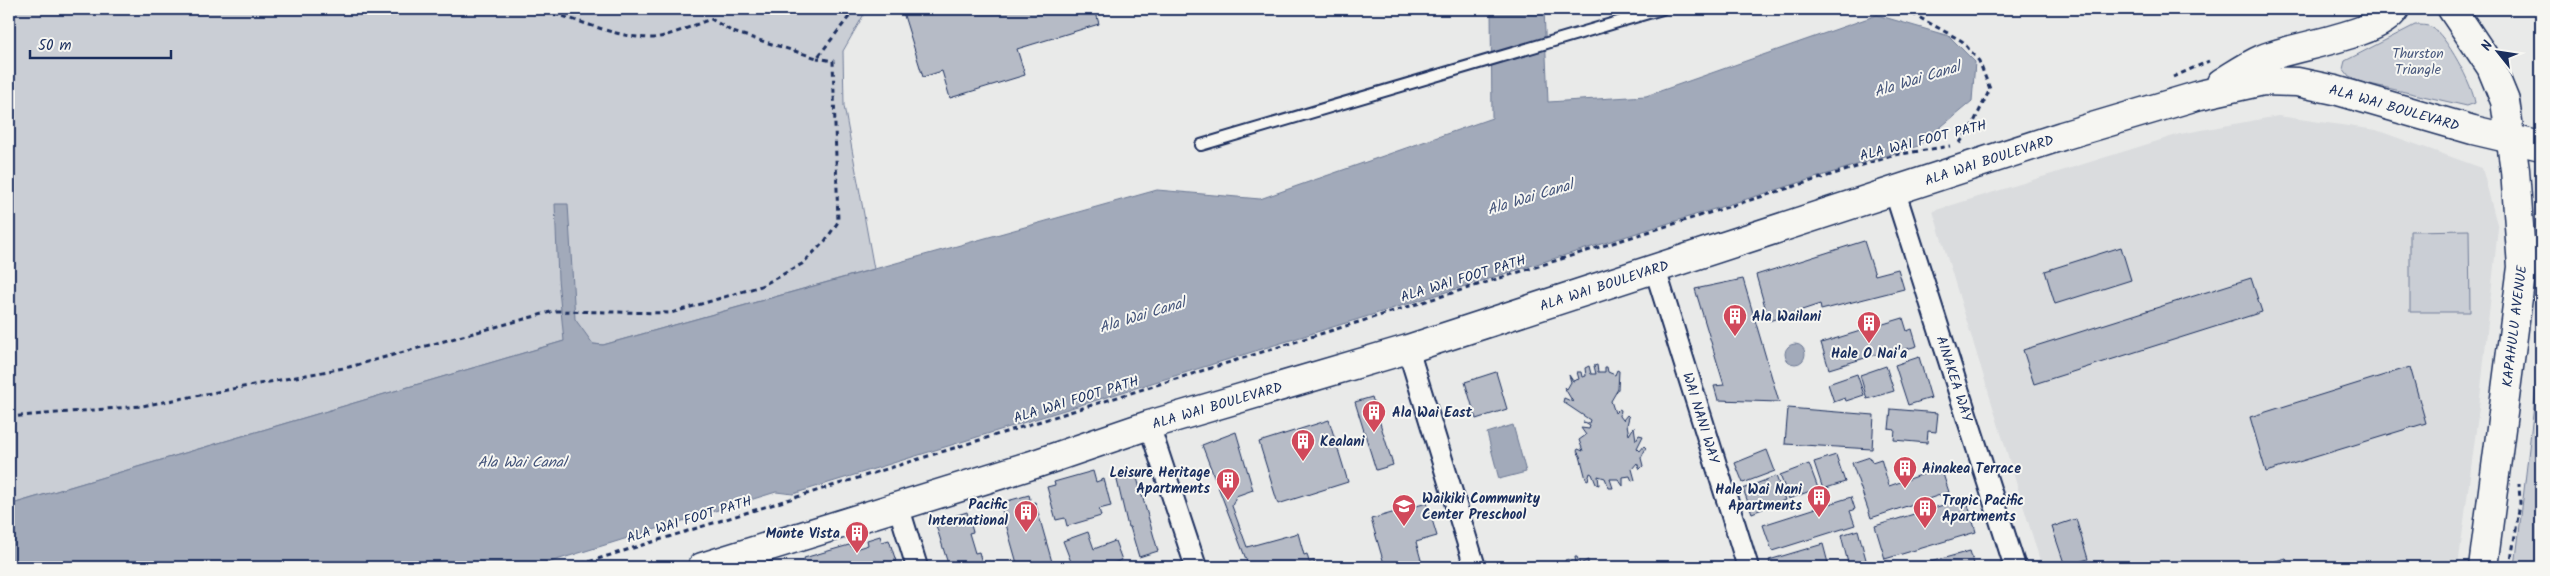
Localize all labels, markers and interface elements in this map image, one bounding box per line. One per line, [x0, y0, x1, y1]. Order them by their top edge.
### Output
scale bar [30, 28, 171, 60]
north arrow [2472, 28, 2522, 78]
text: 50 m [38, 34, 72, 58]
text: N [2476, 37, 2499, 55]
park label: Thurston Triangle [2392, 43, 2444, 81]
water label: Ala Wai Canal [1871, 55, 1966, 104]
street label: ALA WAI BOULEVARD [2327, 79, 2462, 137]
street label: ALA WAI FOOT PATH [1857, 115, 1989, 167]
street label: ALA WAI BOULEVARD [1922, 129, 2057, 192]
water label: Ala Wai Canal [1484, 173, 1579, 222]
street label: ALA WAI FOOT PATH [1398, 249, 1529, 309]
street label: ALA WAI BOULEVARD [1537, 255, 1672, 317]
street label: KAPAHULU AVENUE [2497, 263, 2533, 388]
water label: Ala Wai Canal [1096, 291, 1191, 340]
building icon: Ala Wailani [1722, 303, 1748, 337]
place label: Ala Wailani [1752, 306, 1821, 328]
building icon: Hale O Nai'a [1856, 310, 1882, 344]
street label: AINAKEA WAY [1930, 333, 1978, 426]
place label: Hale O Nai'a [1831, 343, 1907, 365]
street label: ALA WAI FOOT PATH [1011, 370, 1142, 430]
street label: WAI NANI WAY [1676, 370, 1725, 467]
street label: ALA WAI BOULEVARD [1150, 376, 1285, 435]
building icon: Ala Wai East [1361, 399, 1387, 433]
place label: Ala Wai East [1392, 402, 1473, 424]
building icon: Kealani [1290, 428, 1316, 462]
place label: Kealani [1320, 431, 1365, 453]
water label: Ala Wai Canal [478, 451, 570, 475]
building icon: Ainakea Terrace [1892, 455, 1918, 489]
place label: Ainakea Terrace [1922, 458, 2021, 480]
place label: Leisure Heritage Apartments [1110, 462, 1210, 500]
building icon: Leisure Heritage Apartments [1215, 467, 1241, 501]
place label: Hale Wai Nani Apartments [1715, 479, 1802, 517]
building icon: Hale Wai Nani Apartments [1806, 484, 1832, 518]
place label: Waikiki Community Center Preschool [1422, 488, 1541, 526]
street label: ALA WAI FOOT PATH [624, 490, 755, 550]
place label: Tropic Pacific Apartments [1942, 490, 2024, 528]
school or university icon: Waikiki Community Center Preschool [1391, 493, 1417, 527]
place label: Pacific International [928, 494, 1008, 532]
building icon: Tropic Pacific Apartments [1912, 495, 1938, 529]
building icon: Pacific International [1013, 499, 1039, 533]
building icon: Monte Vista [844, 520, 870, 554]
place label: Monte Vista [766, 523, 840, 545]

